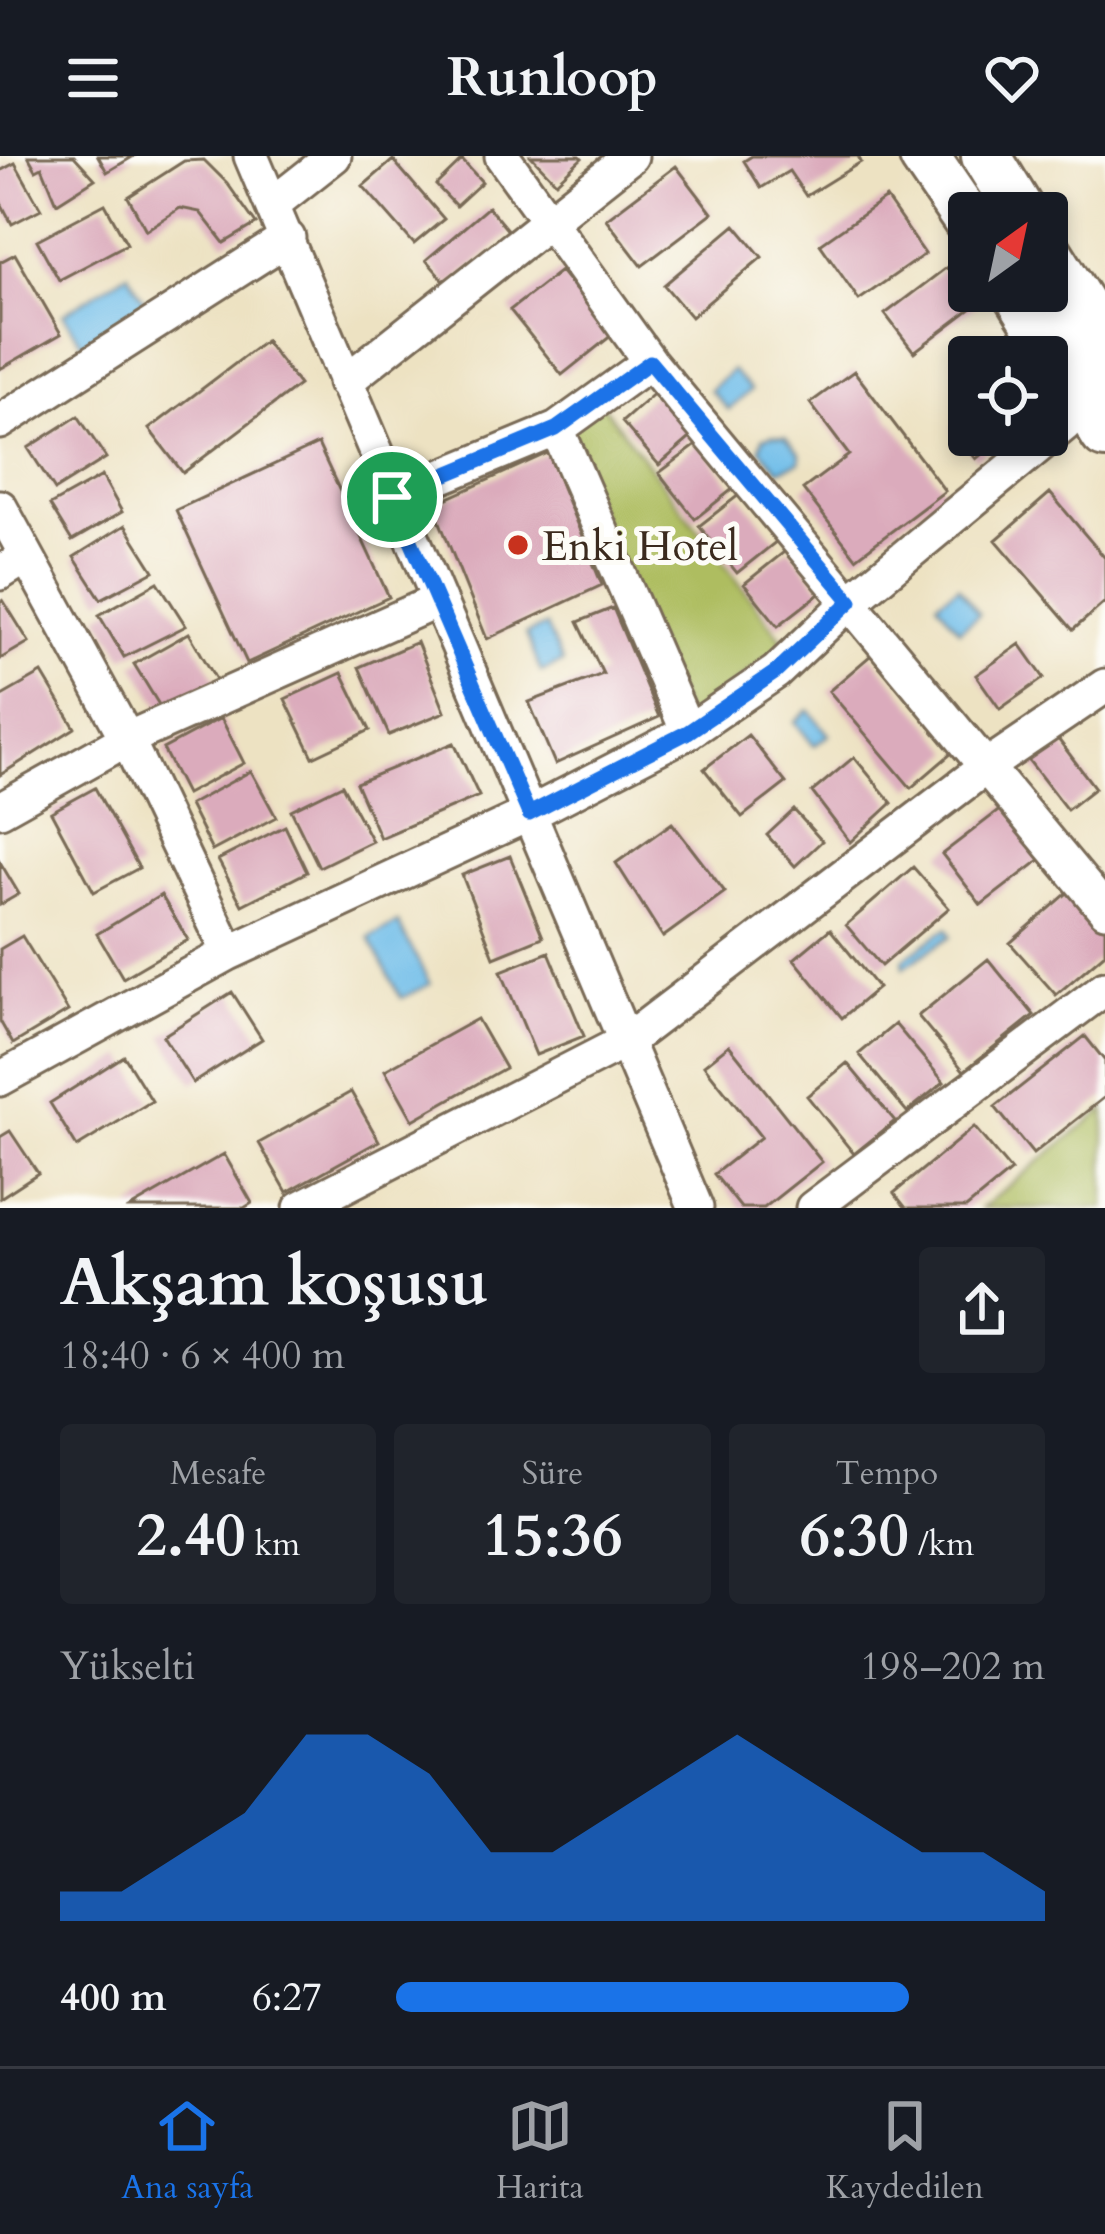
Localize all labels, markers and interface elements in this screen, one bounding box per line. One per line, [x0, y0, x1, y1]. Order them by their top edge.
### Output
text: Runloop [447, 42, 658, 115]
icon: menu [60, 45, 126, 111]
icon: heart [979, 45, 1045, 111]
north arrow [948, 192, 1068, 312]
map controls [948, 192, 1068, 456]
button: locate [948, 336, 1068, 456]
pin [341, 446, 443, 548]
icon: arrive [359, 464, 425, 530]
place label: Enki Hotel [542, 518, 738, 575]
marker: Enki Hotel [505, 532, 531, 558]
text: Akşam koşusu [60, 1239, 489, 1328]
button: share [919, 1247, 1045, 1373]
text: 18:40 · 6 × 400 m [60, 1329, 345, 1382]
text: Mesafe [170, 1451, 266, 1496]
text: Süre [522, 1451, 583, 1496]
text: Tempo [836, 1451, 938, 1496]
text: 2.40 [136, 1496, 246, 1577]
text: 15:36 [482, 1496, 623, 1577]
text: 6:30 [799, 1496, 909, 1577]
text: km [246, 1522, 300, 1567]
text: /km [909, 1522, 974, 1567]
text: Yükselti [60, 1640, 195, 1693]
text: 198–202 m [860, 1640, 1045, 1693]
text: 400 m [60, 1971, 166, 2024]
text: 6:27 [252, 1971, 322, 2024]
tab: Ana sayfa [121, 2093, 254, 2210]
tab: Harita [496, 2093, 584, 2210]
tab: Kaydedilen [826, 2093, 984, 2210]

